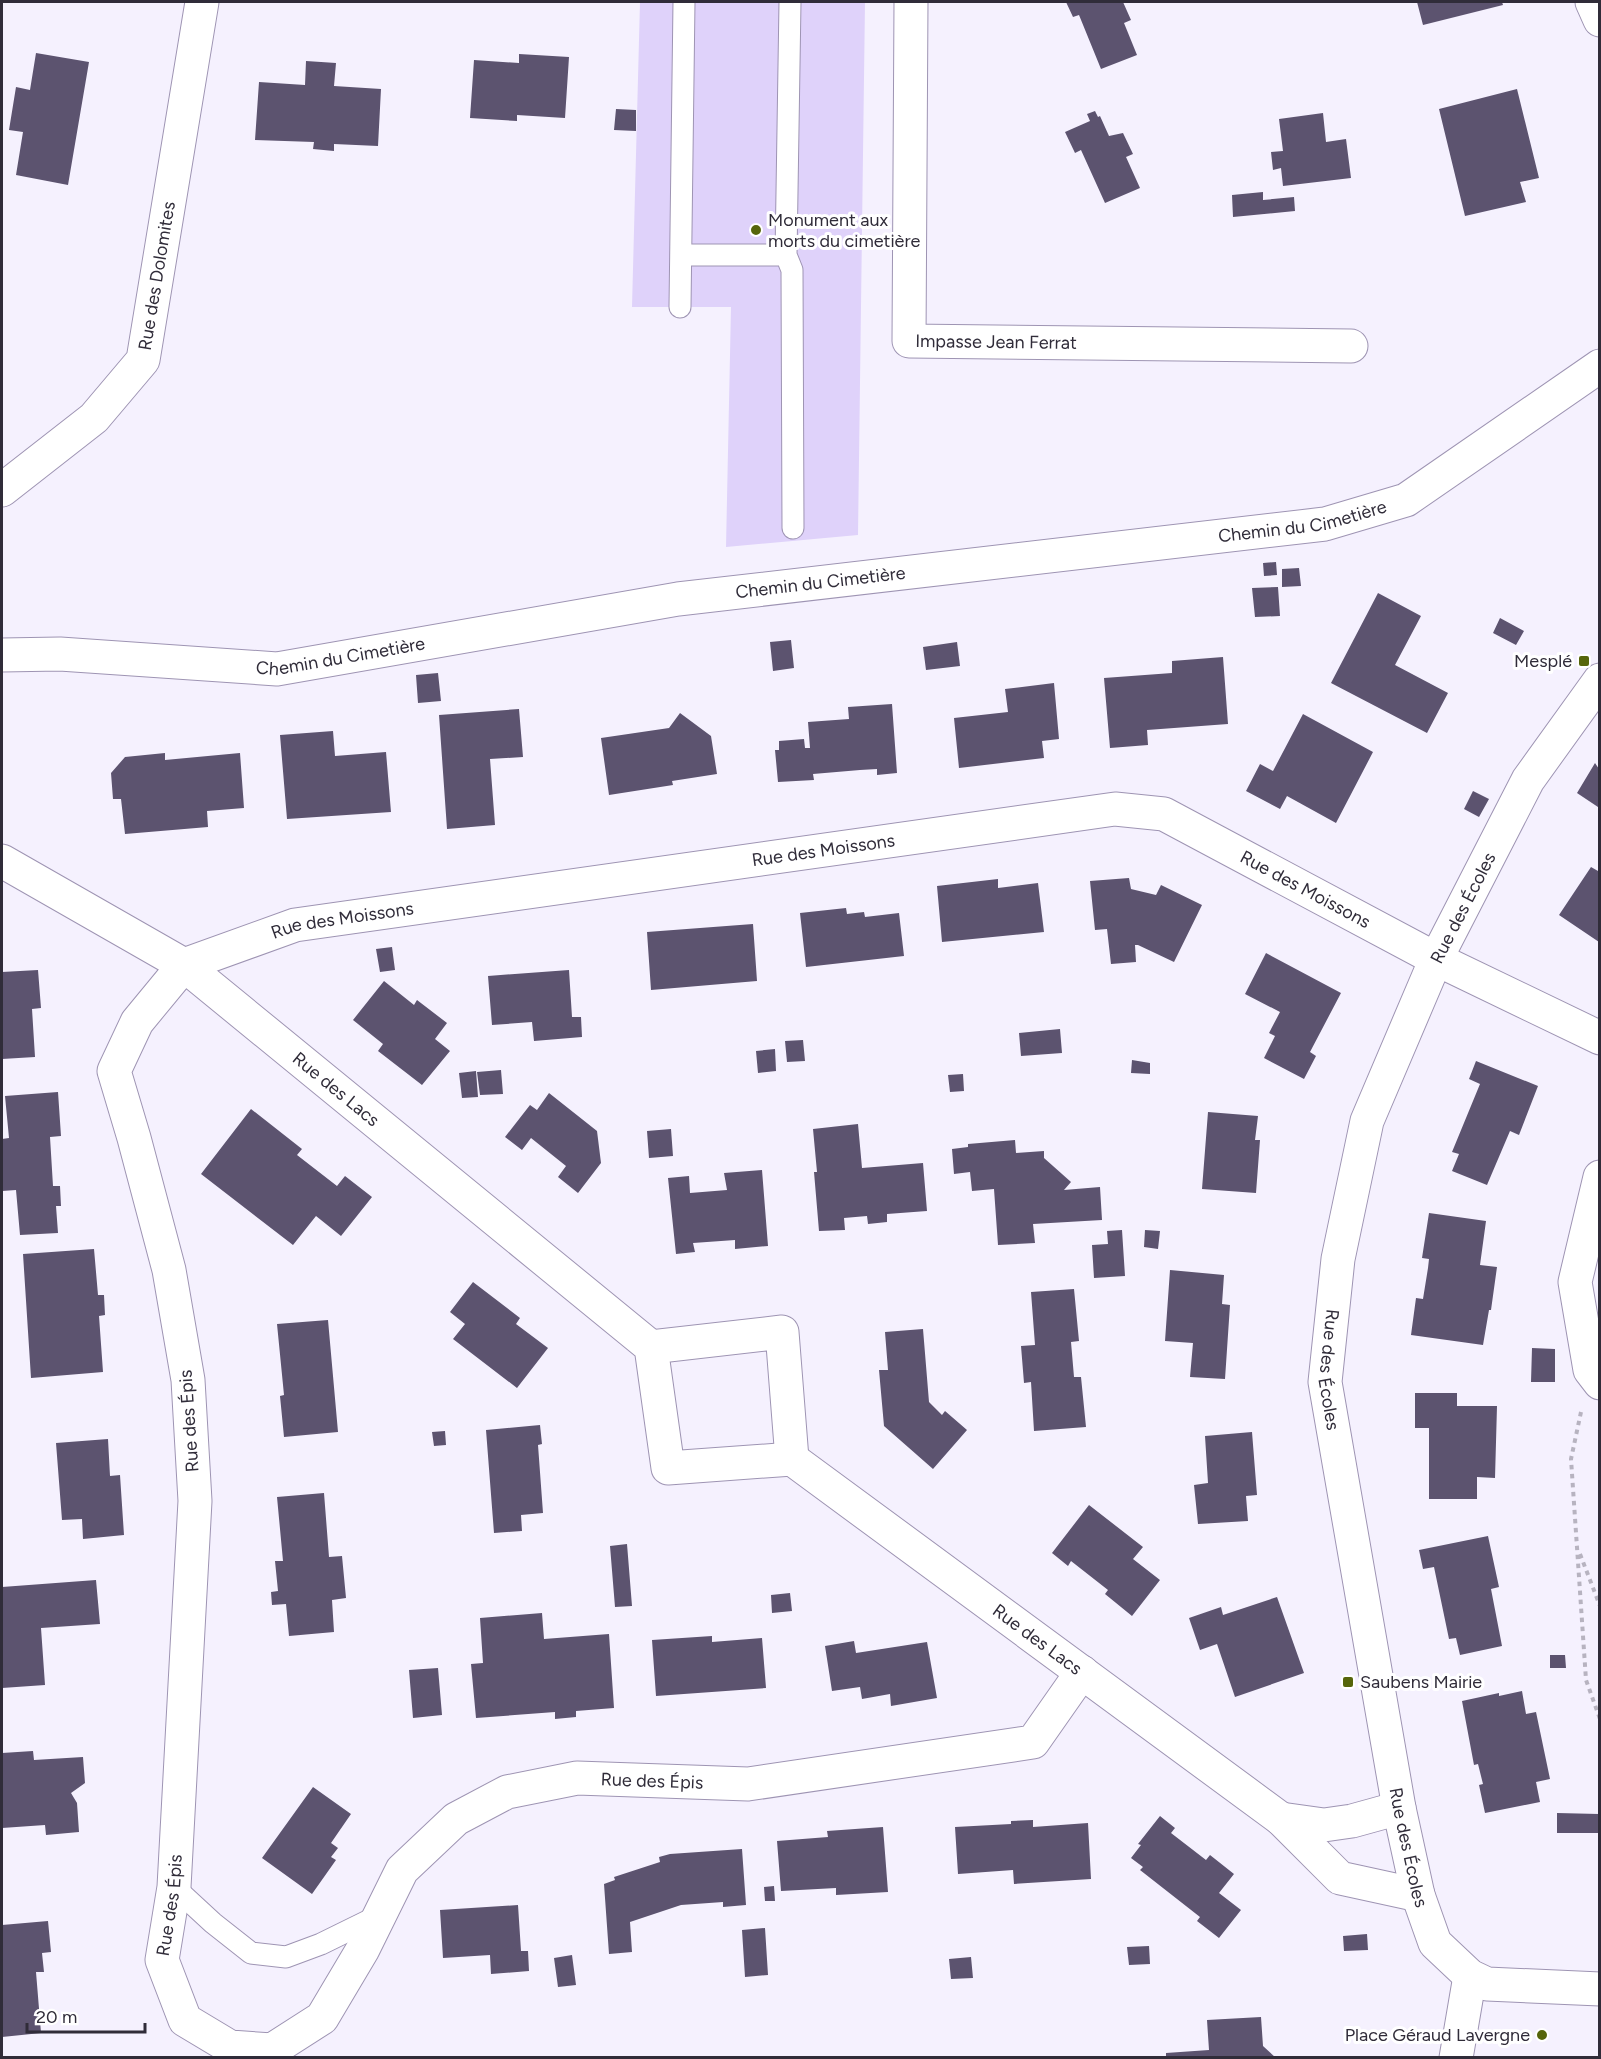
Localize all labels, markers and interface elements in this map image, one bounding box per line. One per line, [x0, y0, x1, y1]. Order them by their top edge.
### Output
street label: Rue des Dolomites [134, 200, 180, 352]
place label: Monument aux morts du cimetière [768, 209, 920, 252]
marker: Monument aux morts du cimetière [749, 223, 763, 237]
street label: Impasse Jean Ferrat [915, 330, 1077, 354]
street label: Chemin du Cimetière [1217, 495, 1389, 547]
street label: Chemin du Cimetière [734, 562, 907, 603]
street label: Chemin du Cimetière [255, 632, 427, 680]
place label: Mesplé [1514, 650, 1572, 672]
marker: Mesplé [1577, 654, 1591, 668]
street label: Rue des Moissons [750, 829, 896, 871]
street label: Rue des Moissons [1236, 846, 1374, 933]
street label: Rue des Écoles [1426, 849, 1500, 967]
street label: Rue des Moissons [268, 897, 415, 944]
street label: Rue des Lacs [288, 1047, 384, 1131]
street label: Rue des Écoles [1313, 1308, 1344, 1432]
street label: Rue des Épis [174, 1369, 204, 1473]
street label: Rue des Lacs [988, 1599, 1086, 1680]
place label: Saubens Mairie [1360, 1671, 1482, 1693]
marker: Saubens Mairie [1341, 1675, 1355, 1689]
street label: Rue des Épis [600, 1768, 704, 1794]
street label: Rue des Écoles [1385, 1786, 1432, 1910]
street label: Rue des Épis [152, 1854, 187, 1958]
scale bar [27, 1996, 146, 2034]
text: 20 m [36, 2006, 77, 2028]
place label: Place Géraud Lavergne [1345, 2024, 1530, 2046]
marker: Place Géraud Lavergne [1535, 2028, 1549, 2042]

